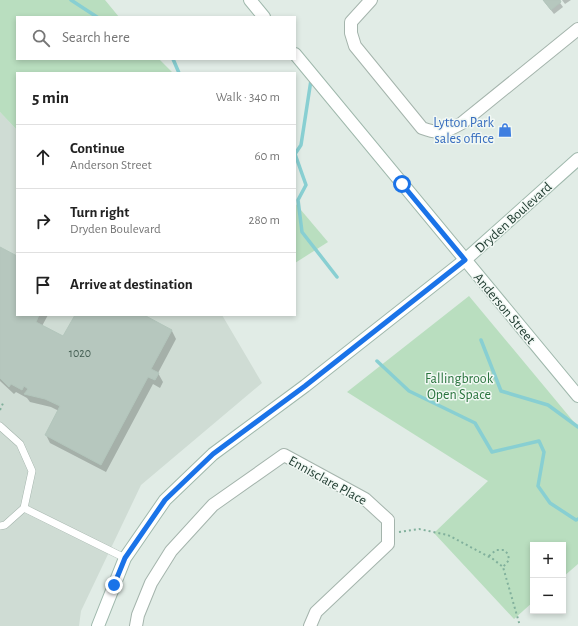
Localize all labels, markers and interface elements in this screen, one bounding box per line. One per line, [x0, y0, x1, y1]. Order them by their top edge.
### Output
search box [16, 16, 296, 60]
icon: search [30, 27, 52, 49]
text: Search here [62, 30, 130, 45]
text: 5 min [32, 89, 69, 106]
text: Walk · 340 m [216, 91, 280, 104]
place label: Lytton Park sales office [433, 116, 495, 146]
shop icon: Lytton Park sales office [497, 122, 513, 138]
text: Continue [70, 141, 125, 156]
icon: ahead [32, 146, 54, 168]
text: 60 m [254, 150, 280, 163]
text: Anderson Street [70, 159, 152, 172]
route start [393, 175, 411, 193]
street label: Dryden Boulevard [473, 180, 555, 256]
text: Turn right [70, 205, 129, 220]
icon: right [32, 210, 54, 232]
text: 280 m [249, 214, 280, 227]
text: Dryden Boulevard [70, 223, 161, 236]
street label: Anderson Street [471, 271, 538, 347]
icon: arrive [32, 274, 54, 296]
text: Arrive at destination [70, 277, 193, 292]
house number: 1020 [69, 347, 91, 359]
park label: Fallingbrook Open Space [425, 372, 494, 402]
street label: Ennisclare Place [286, 454, 369, 508]
map controls [530, 542, 566, 614]
button: + [530, 542, 566, 578]
route end [105, 576, 123, 594]
button: − [530, 578, 566, 614]

